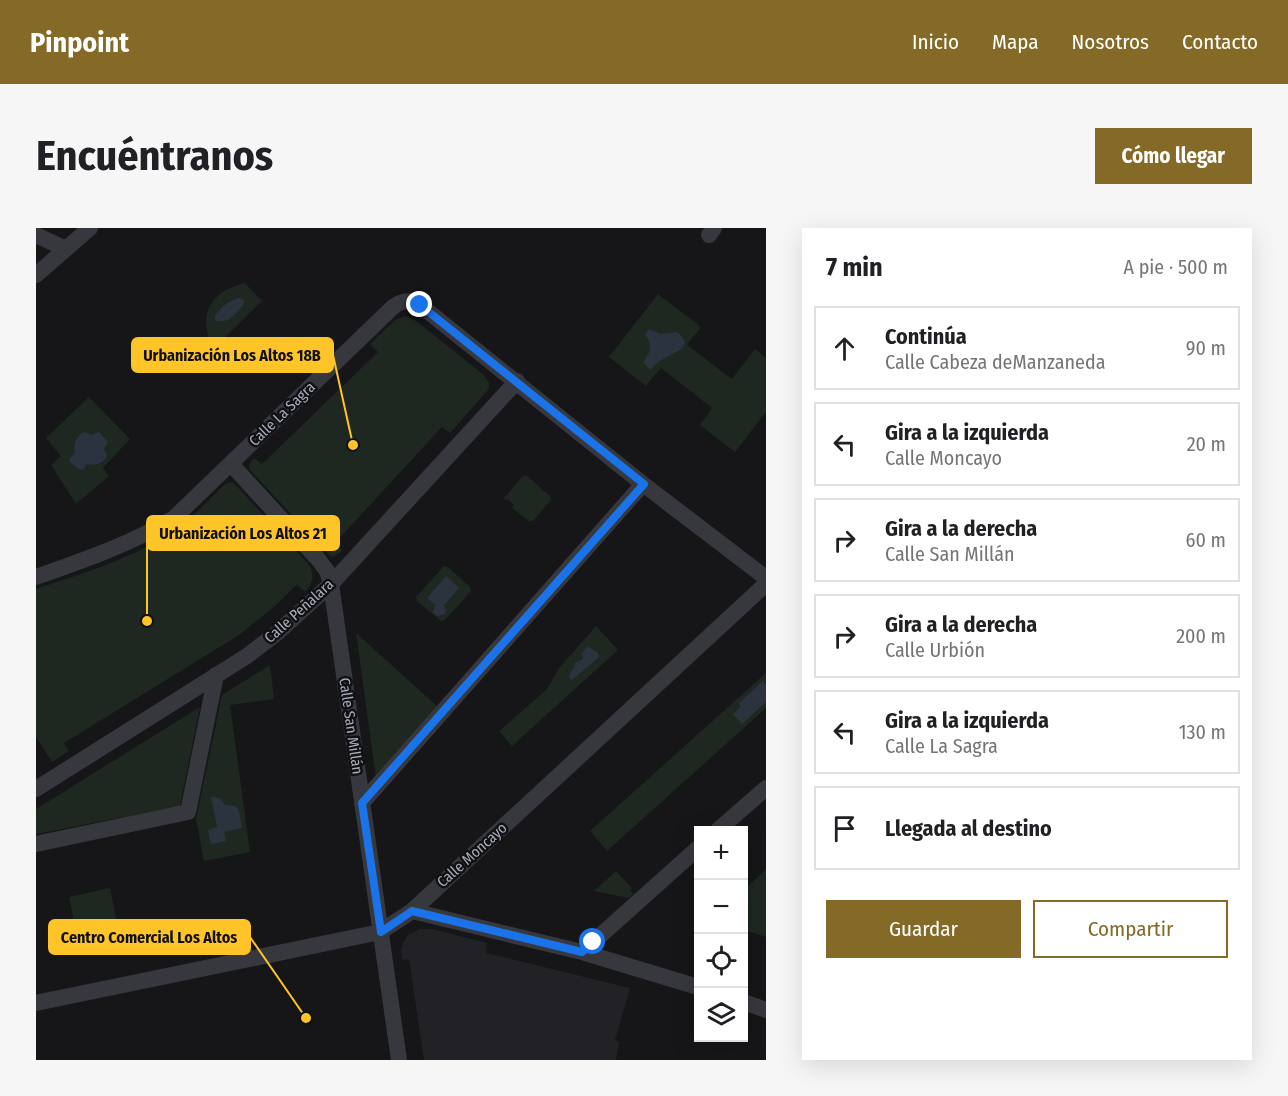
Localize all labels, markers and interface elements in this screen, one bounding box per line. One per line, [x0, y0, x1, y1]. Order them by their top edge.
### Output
text: Pinpoint [30, 26, 129, 59]
text: Inicio [912, 29, 959, 55]
text: Mapa [992, 29, 1039, 55]
text: Nosotros [1072, 29, 1149, 55]
text: Contacto [1182, 29, 1258, 55]
button: Cómo llegar [1095, 128, 1252, 184]
text: Encuéntranos [36, 131, 273, 181]
text: 7 min [826, 252, 883, 283]
text: A pie · 500 m [1123, 255, 1228, 279]
route end [406, 291, 432, 317]
text: Continúa [885, 323, 967, 350]
icon: ahead [828, 332, 861, 365]
text: 90 m [1186, 336, 1226, 360]
callout: Urbanización Los Altos 18B [132, 338, 333, 372]
text: Urbanización Los Altos 18B [143, 346, 321, 365]
text: Calle Cabeza deManzaneda [885, 350, 1105, 374]
street label: Calle La Sagra [245, 378, 319, 450]
text: Gira a la izquierda [885, 419, 1049, 446]
icon: left [828, 428, 861, 461]
text: 20 m [1187, 432, 1226, 456]
text: Calle Moncayo [885, 446, 1002, 470]
text: Gira a la derecha [885, 515, 1037, 542]
callout: Urbanización Los Altos 21 [147, 516, 339, 550]
text: Urbanización Los Altos 21 [159, 524, 327, 543]
icon: right [828, 524, 861, 557]
text: 60 m [1186, 528, 1226, 552]
text: Calle San Millán [885, 542, 1015, 566]
street label: Calle Peñalara [261, 575, 337, 647]
text: Gira a la derecha [885, 611, 1037, 638]
icon: right [828, 620, 861, 653]
text: 200 m [1176, 624, 1226, 648]
text: Calle Urbión [885, 638, 985, 662]
street label: Calle San Millán [335, 677, 367, 775]
text: Gira a la izquierda [885, 707, 1049, 734]
icon: left [828, 716, 861, 749]
text: 130 m [1179, 720, 1226, 744]
text: Calle La Sagra [885, 734, 998, 758]
icon: arrive [828, 812, 861, 845]
text: Llegada al destino [885, 815, 1052, 842]
street label: Calle Moncayo [433, 819, 511, 891]
map controls [694, 826, 748, 1042]
button: + [694, 826, 748, 880]
button: − [694, 880, 748, 934]
button: Guardar [826, 900, 1021, 958]
button: Compartir [1033, 900, 1228, 958]
callout: Centro Comercial Los Altos [49, 920, 250, 954]
text: Centro Comercial Los Altos [61, 928, 237, 947]
route start [579, 928, 605, 954]
button: locate [694, 934, 748, 988]
button: layers [694, 988, 748, 1042]

